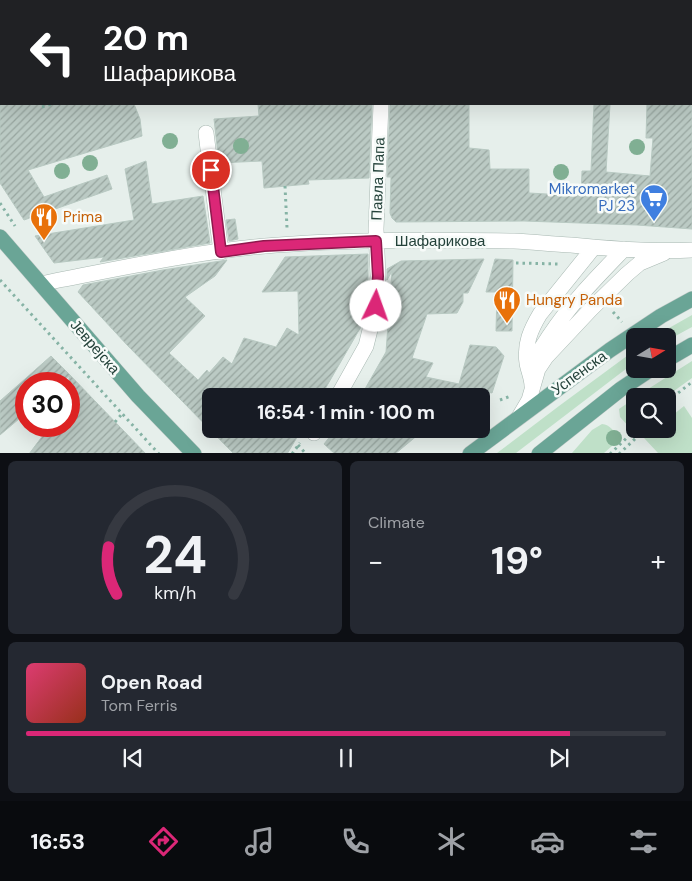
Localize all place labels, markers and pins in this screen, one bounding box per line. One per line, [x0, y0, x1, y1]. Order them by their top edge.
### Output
pin [190, 149, 232, 191]
place label: Mikromarket PJ 23 [549, 179, 635, 216]
supermarket icon: Mikromarket PJ 23 [639, 183, 669, 222]
restaurant icon: Prima [29, 202, 59, 241]
place label: Prima [63, 207, 102, 227]
restaurant icon: Hungry Panda [492, 285, 522, 324]
place label: Hungry Panda [526, 290, 622, 310]

